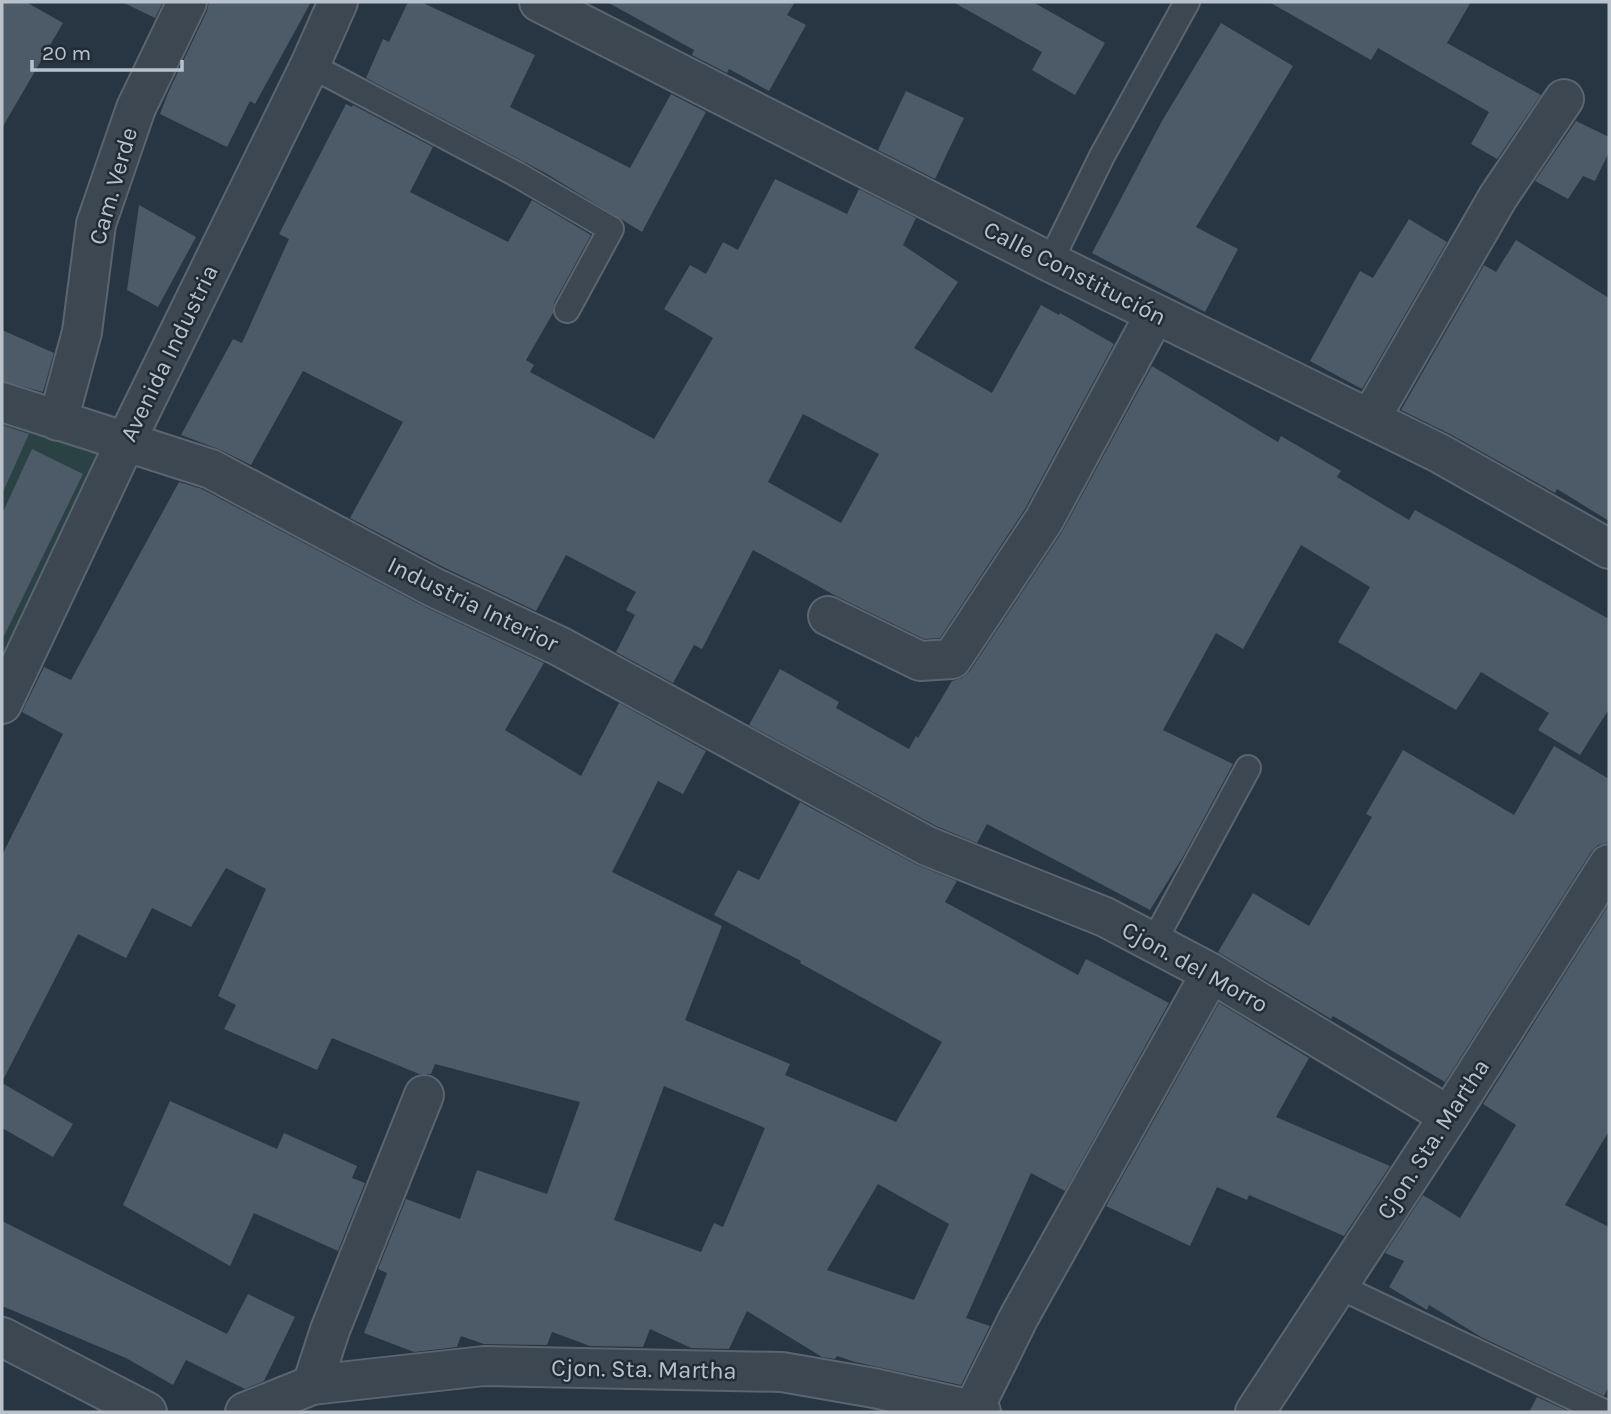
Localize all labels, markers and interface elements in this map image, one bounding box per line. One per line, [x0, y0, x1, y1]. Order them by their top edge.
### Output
scale bar [32, 28, 182, 72]
text: 20 m [42, 41, 91, 65]
street label: Cam. Verde [83, 124, 143, 248]
street label: Calle Constitución [979, 215, 1171, 331]
street label: Avenida Industria [114, 260, 224, 446]
street label: Industria Interior [383, 551, 563, 658]
street label: Cjon. del Morro [1117, 915, 1273, 1019]
street label: Cjon. Sta. Martha [1371, 1054, 1495, 1224]
street label: Cjon. Sta. Martha [551, 1353, 737, 1385]

